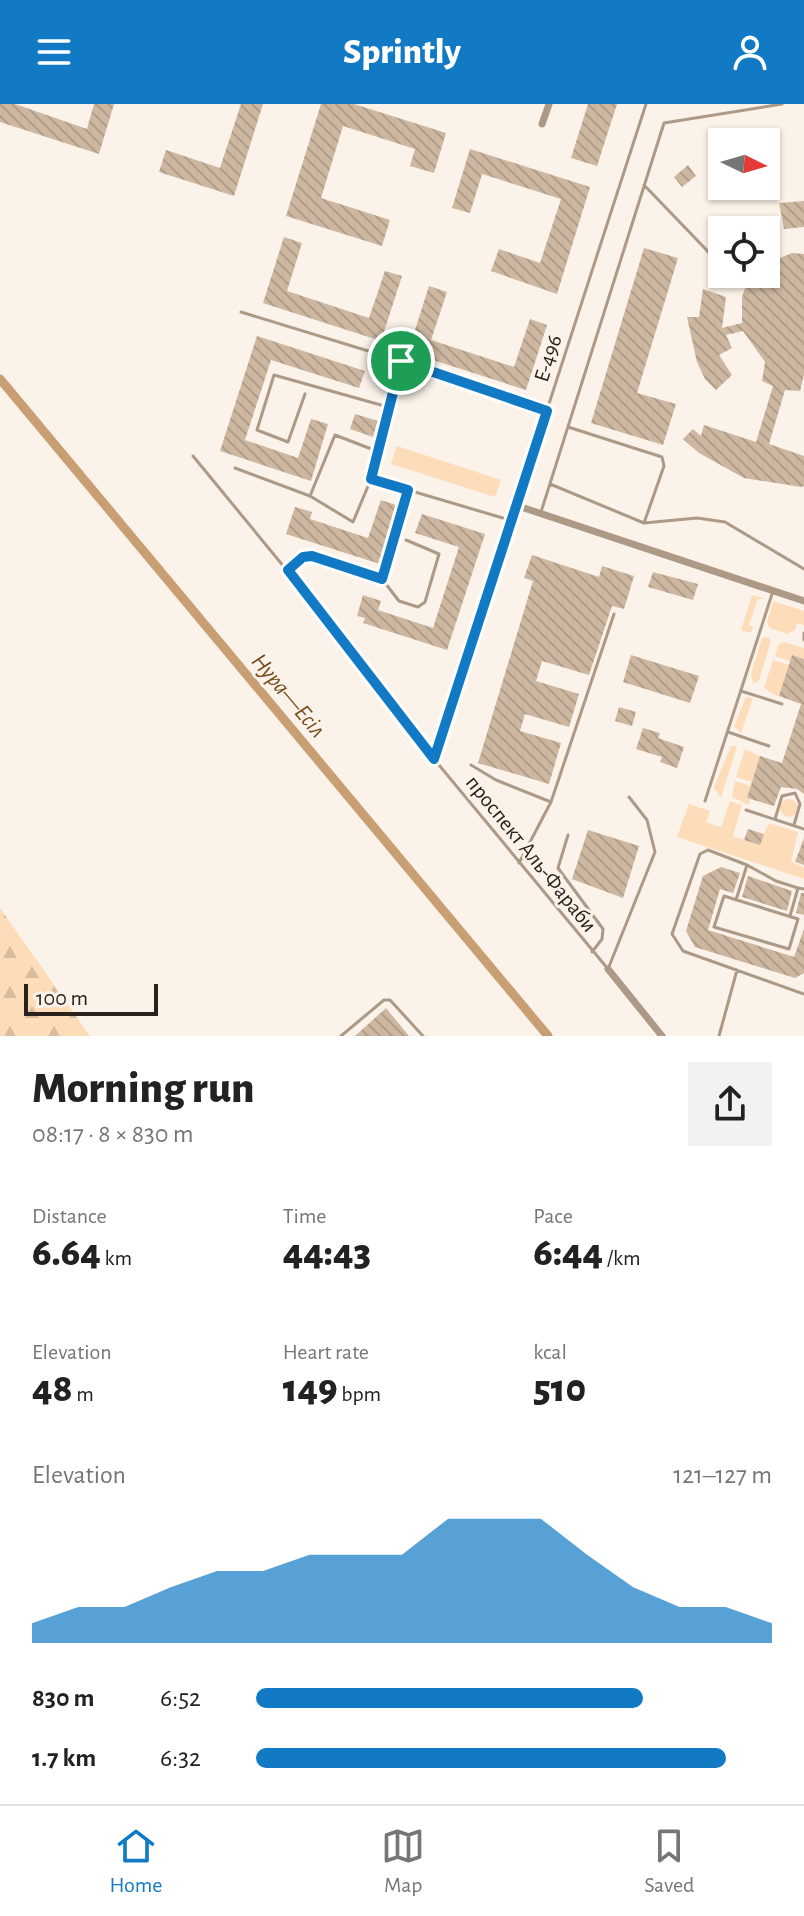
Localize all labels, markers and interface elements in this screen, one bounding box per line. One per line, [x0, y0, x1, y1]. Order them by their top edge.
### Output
icon: menu [32, 30, 76, 74]
icon: person [728, 30, 772, 74]
text: Sprintly [343, 34, 461, 70]
north arrow [708, 128, 780, 200]
map controls [708, 128, 780, 288]
button: locate [708, 216, 780, 288]
pin [367, 327, 435, 395]
street label: E-496 [530, 332, 566, 385]
icon: arrive [379, 339, 423, 383]
water label: Нура—Есіл [247, 649, 330, 742]
street label: проспект Аль-Фараби [462, 771, 601, 936]
scale bar [24, 980, 158, 1016]
text: 100 m [36, 987, 88, 1009]
button: share [688, 1062, 772, 1146]
text: Morning run [32, 1067, 255, 1111]
text: 08:17 · 8 × 830 m [32, 1121, 194, 1147]
text: Distance [32, 1205, 107, 1227]
text: Time [283, 1205, 327, 1227]
text: Pace [533, 1205, 573, 1227]
text: 6.64 [32, 1233, 101, 1273]
text: 44:43 [283, 1233, 371, 1273]
text: 6:44 [533, 1233, 603, 1273]
text: km [101, 1247, 132, 1269]
text: /km [603, 1247, 641, 1269]
text: Elevation [32, 1341, 112, 1363]
text: Heart rate [283, 1341, 369, 1363]
text: kcal [533, 1341, 567, 1363]
text: 48 [32, 1369, 73, 1409]
text: 149 [283, 1369, 338, 1409]
text: 510 [533, 1369, 586, 1409]
text: m [73, 1383, 94, 1405]
text: bpm [338, 1383, 381, 1405]
text: Elevation [32, 1462, 126, 1488]
text: 121–127 m [673, 1462, 772, 1488]
text: 830 m [32, 1685, 94, 1711]
text: 6:52 [160, 1685, 201, 1711]
text: 1.7 km [32, 1745, 96, 1771]
text: 6:32 [160, 1745, 201, 1771]
tab: Home [109, 1824, 162, 1898]
tab: Map [381, 1824, 425, 1898]
tab: Saved [644, 1824, 695, 1898]

